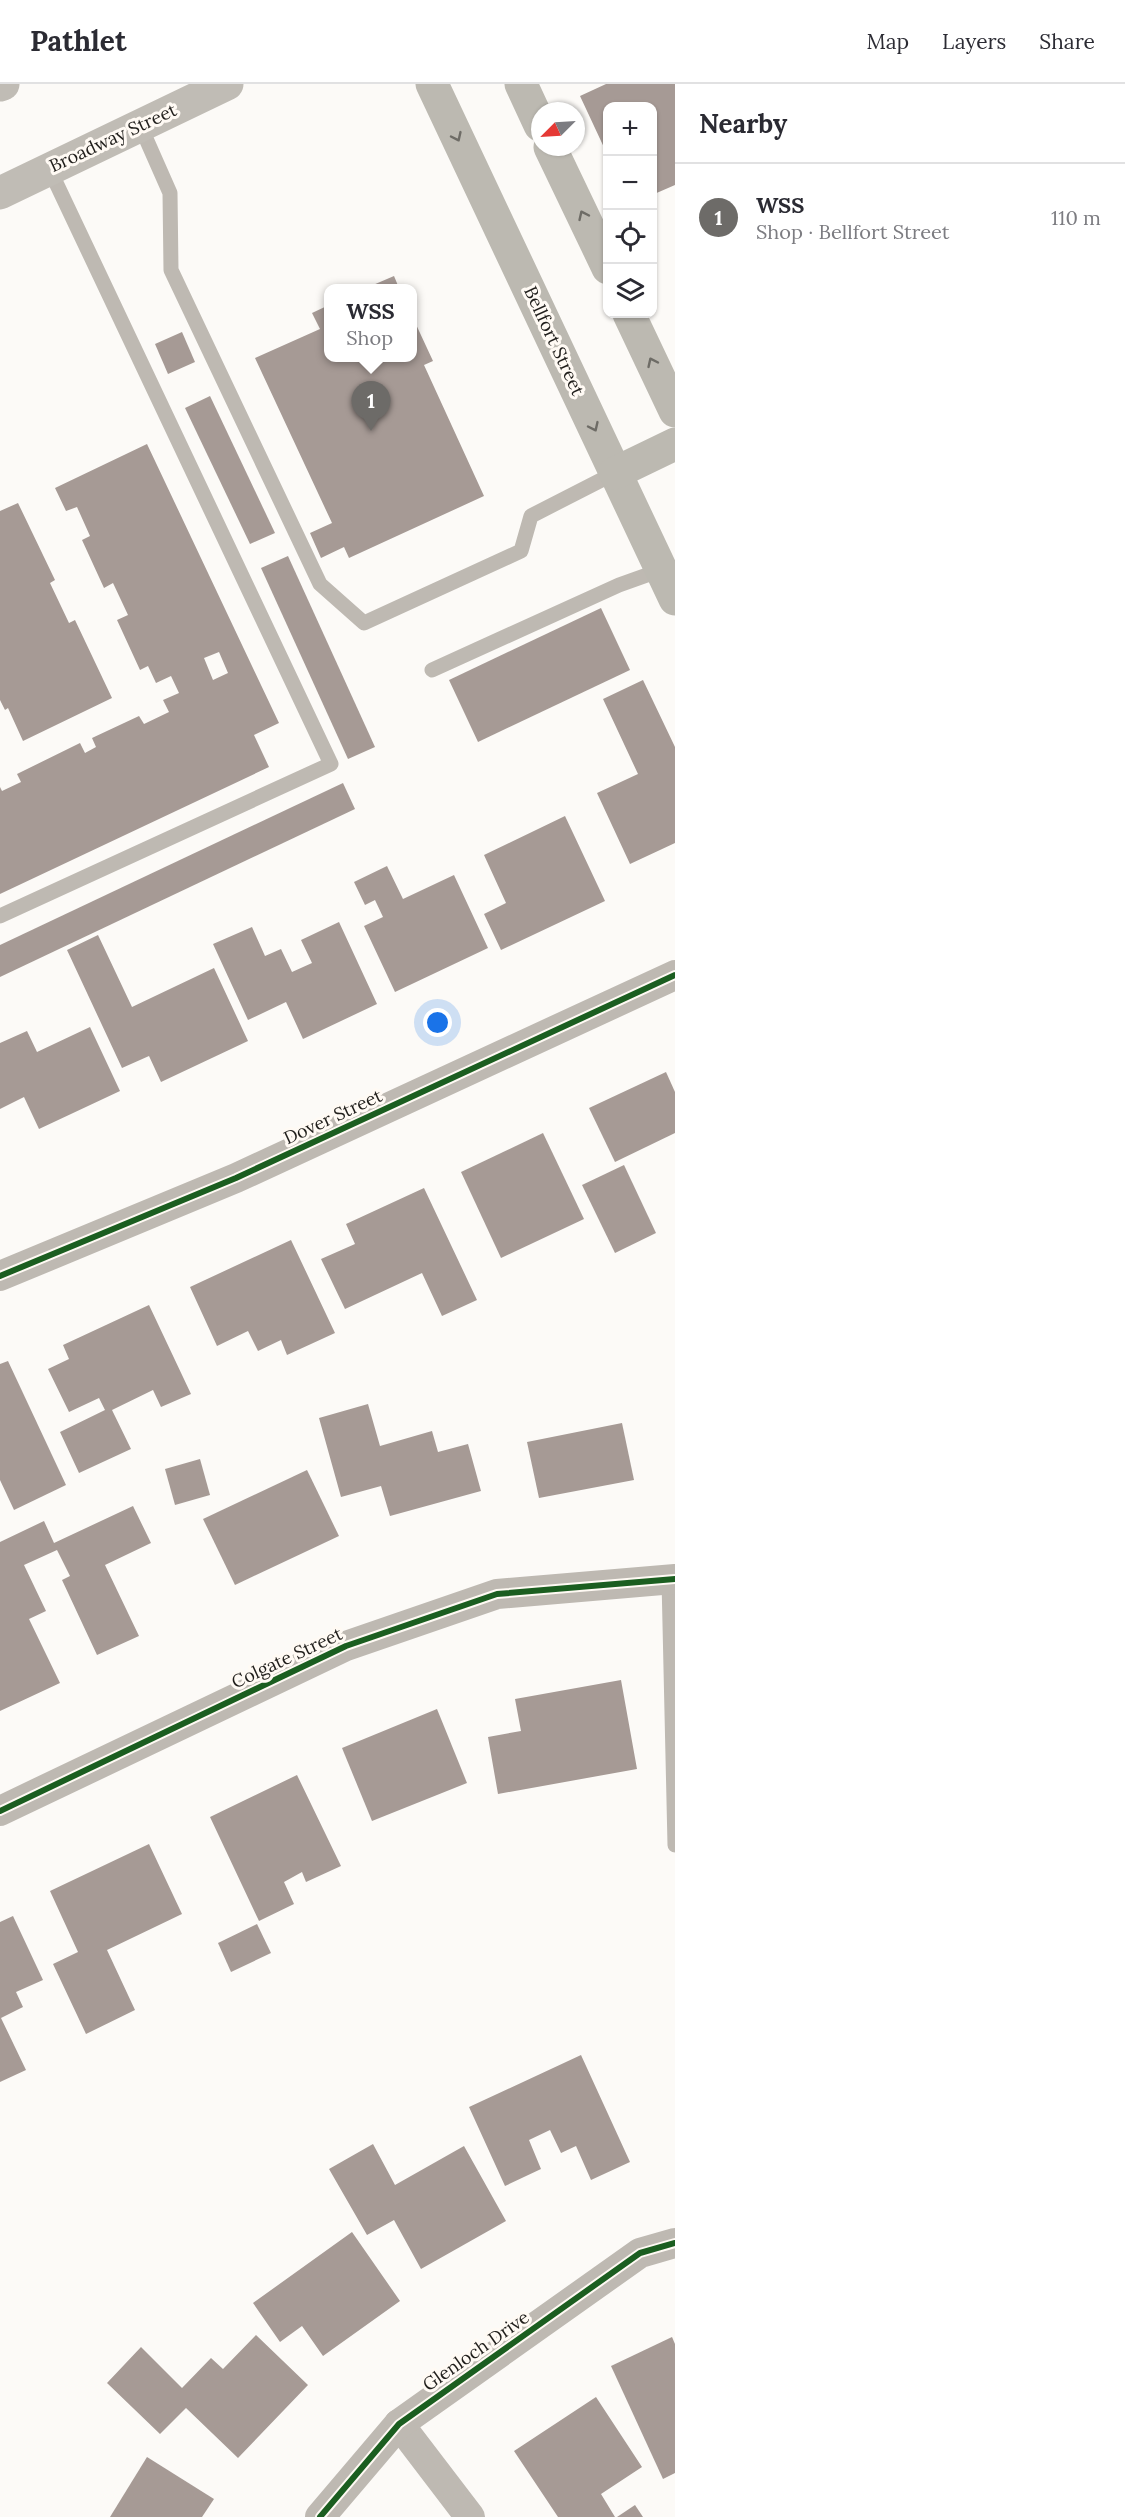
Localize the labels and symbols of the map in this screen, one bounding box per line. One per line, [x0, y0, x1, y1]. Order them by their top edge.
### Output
street label: Broadway Street [45, 98, 180, 177]
north arrow [531, 102, 585, 156]
one-way arrow [449, 130, 461, 141]
one-way arrow [578, 211, 590, 222]
street label: Bellfort Street [519, 282, 590, 399]
one-way arrow [647, 358, 659, 369]
pin: 1 [352, 382, 391, 431]
one-way arrow [586, 421, 598, 432]
your location [423, 1008, 452, 1037]
street label: Dover Street [280, 1084, 386, 1149]
street label: Colgate Street [228, 1622, 346, 1693]
street label: Glenloch Drive [418, 2305, 534, 2396]

